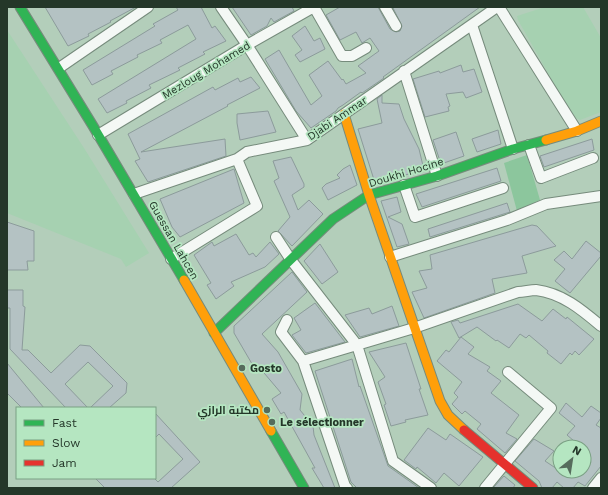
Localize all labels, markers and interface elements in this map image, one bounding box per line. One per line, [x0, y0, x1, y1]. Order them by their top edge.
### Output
street label: Mezloug Mohamed [160, 39, 253, 102]
street label: Djabi Ammar [305, 93, 370, 143]
street label: Doukhi Hocine [367, 155, 445, 190]
street label: Guessan Lahcen [146, 199, 201, 282]
place label: Gosto [250, 362, 282, 375]
marker: Gosto [237, 363, 247, 373]
place label: مكتبة الرازي [197, 404, 259, 420]
marker: مكتبة الرازي [262, 405, 272, 415]
legend [16, 407, 156, 479]
text: Fast [52, 416, 77, 430]
place label: Le sélectionner [280, 416, 364, 429]
marker: Le sélectionner [267, 417, 277, 427]
text: Slow [52, 436, 80, 450]
north arrow [552, 439, 592, 479]
text: N [570, 443, 584, 458]
text: Jam [52, 456, 77, 470]

